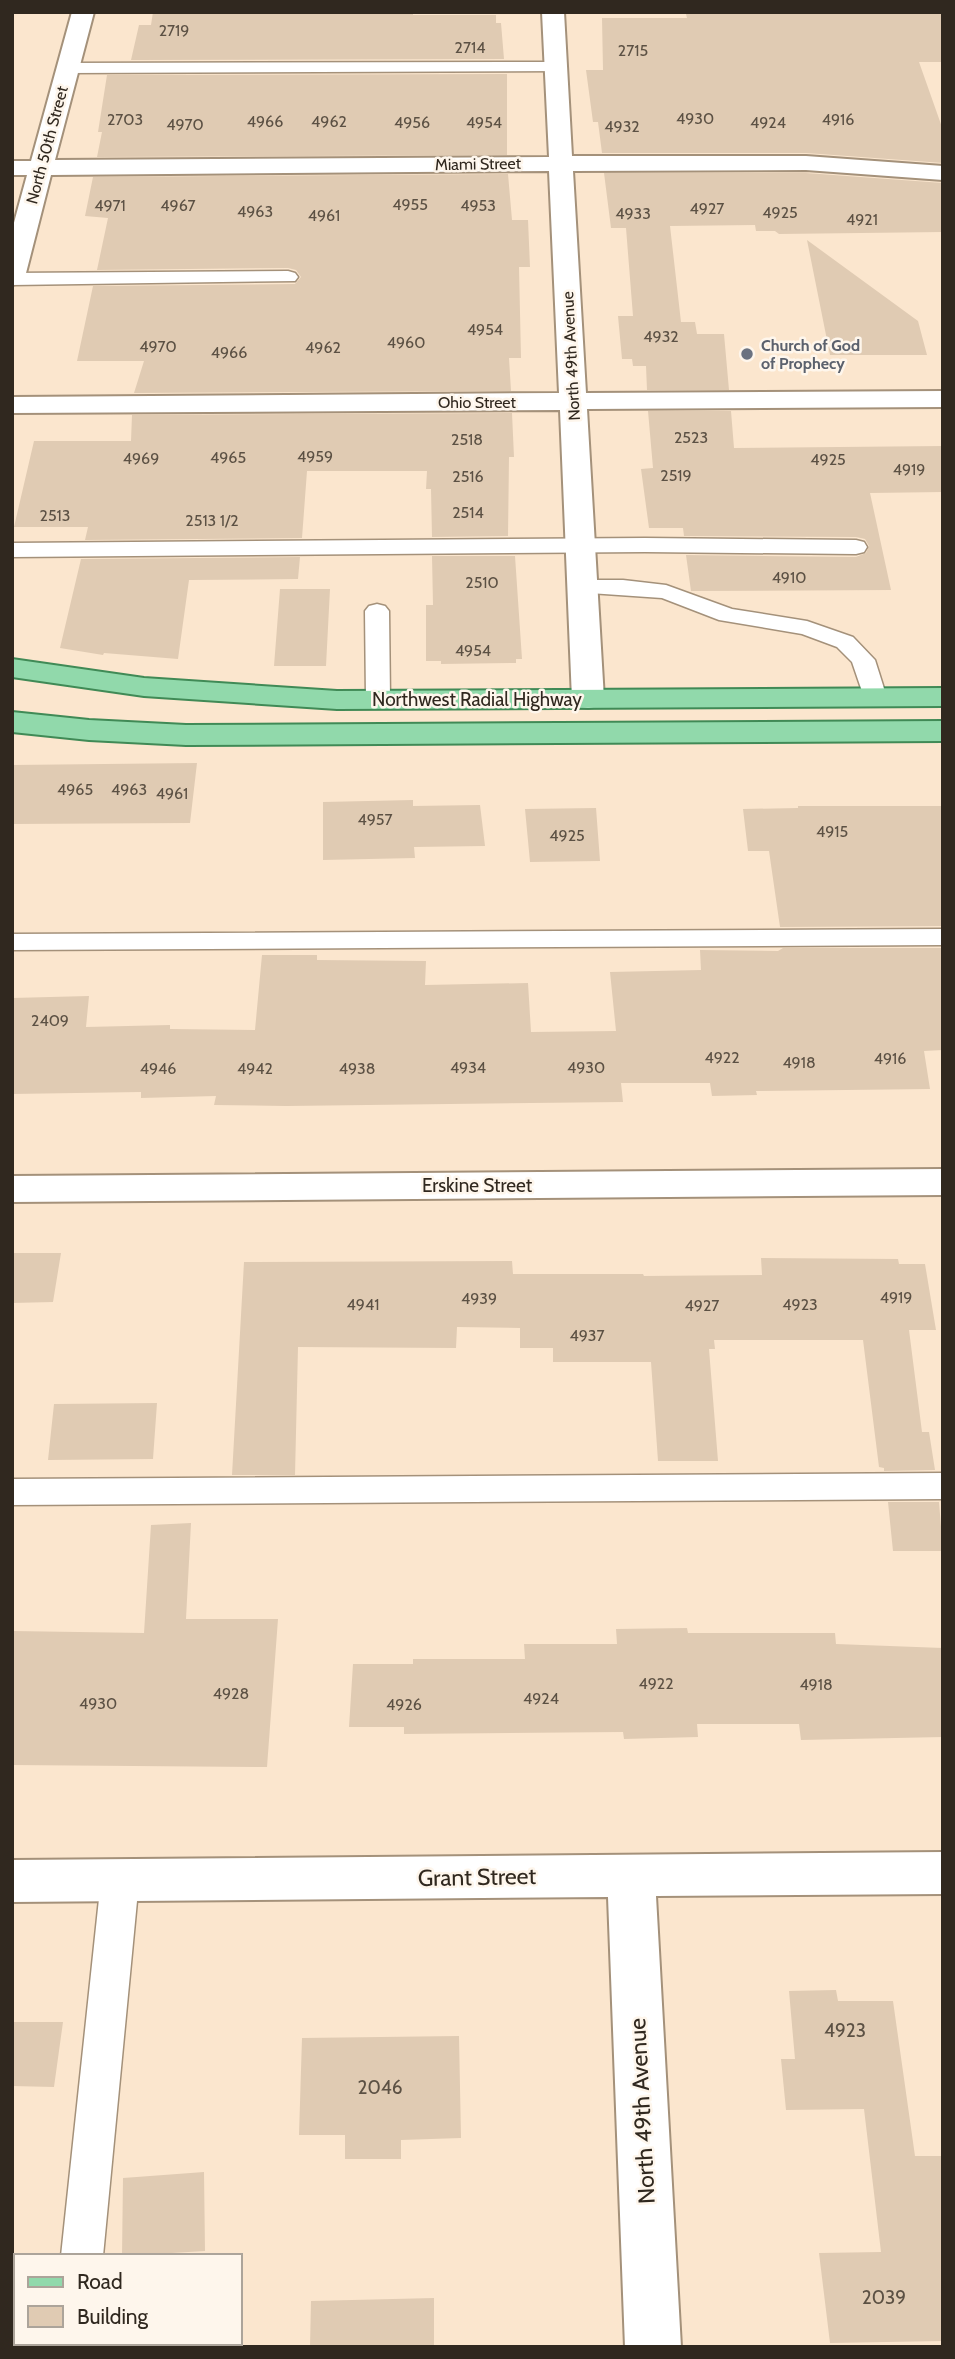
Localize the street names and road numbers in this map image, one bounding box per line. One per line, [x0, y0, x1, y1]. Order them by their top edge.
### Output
street label: North 50th Street [22, 83, 72, 206]
street label: Miami Street [435, 154, 522, 174]
street label: North 49th Avenue [558, 291, 584, 421]
street label: Ohio Street [438, 393, 517, 412]
street label: Northwest Radial Highway [372, 688, 582, 711]
street label: Erskine Street [422, 1174, 533, 1197]
street label: Grant Street [418, 1862, 537, 1892]
street label: North 49th Avenue [623, 2017, 661, 2205]

